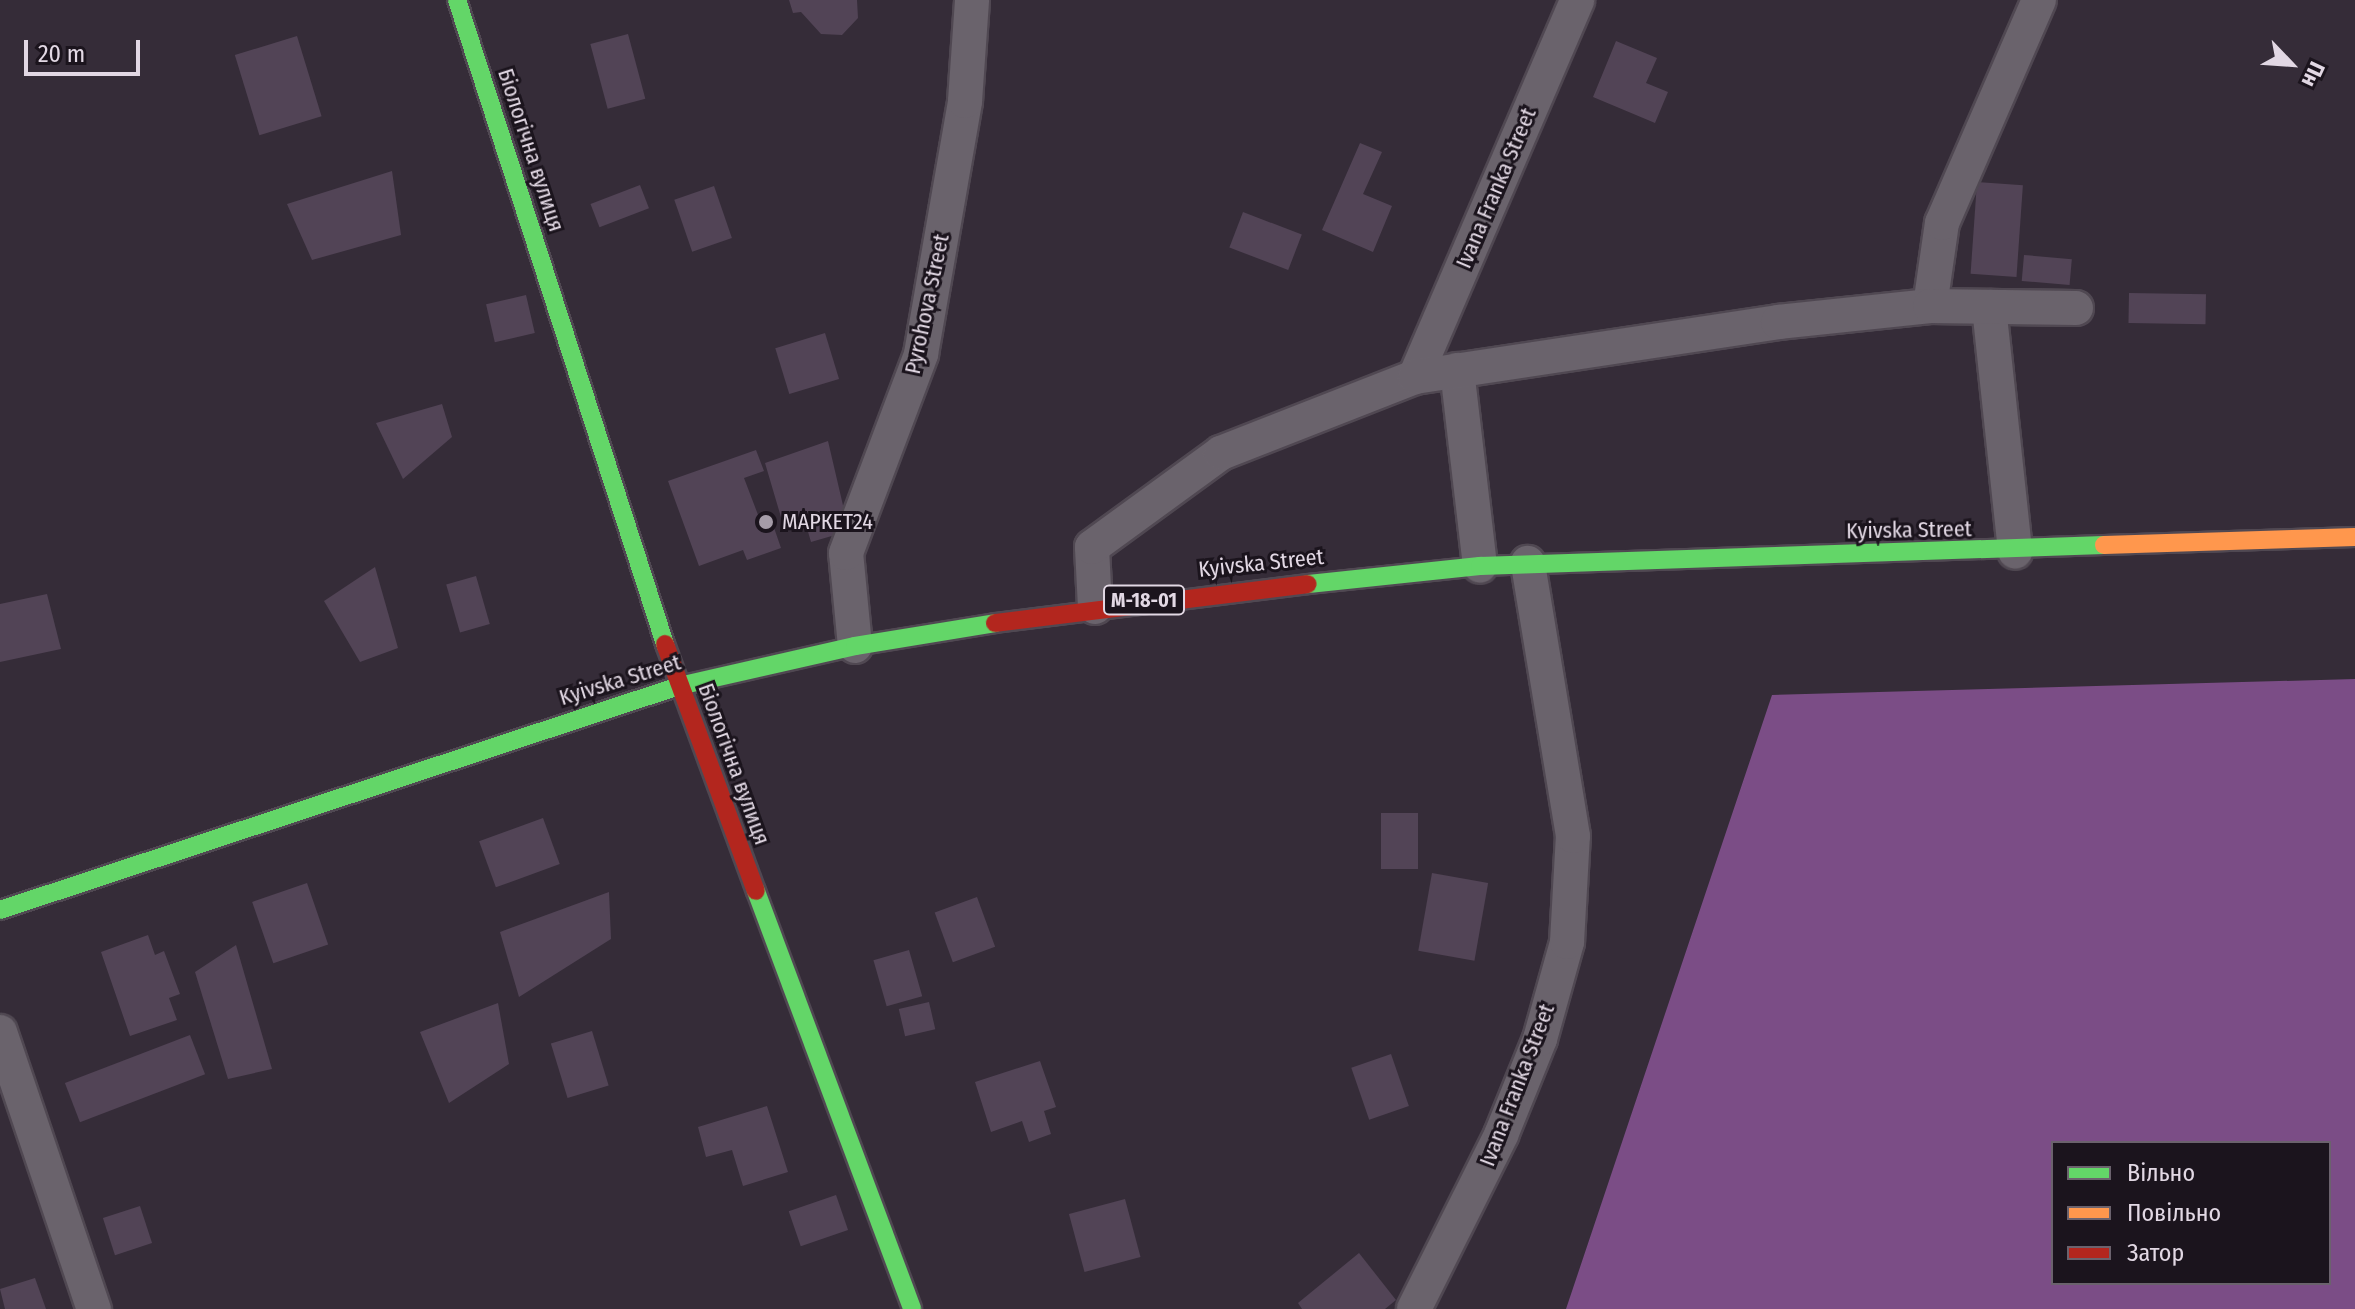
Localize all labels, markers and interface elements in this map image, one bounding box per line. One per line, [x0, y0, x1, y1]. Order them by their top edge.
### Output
scale bar [28, 24, 144, 74]
north arrow [2251, 24, 2331, 104]
text: 20 m [38, 40, 85, 68]
text: Пн [2296, 57, 2331, 91]
street label: Біологічна вулиця [492, 65, 570, 235]
street label: Ivana Franka Street [1450, 104, 1542, 272]
street label: Pyrohova Street [899, 232, 955, 376]
place label: МАРКЕТ24 [782, 509, 873, 535]
marker: МАРКЕТ24 [757, 513, 775, 531]
street label: Kyivska Street [1846, 516, 1972, 544]
street label: Kyivska Street [1197, 543, 1325, 583]
road number: М-18-01 [1102, 584, 1186, 616]
street label: Kyivska Street [556, 649, 684, 711]
street label: Біологічна вулиця [693, 680, 775, 848]
street label: Ivana Franka Street [1474, 1000, 1560, 1170]
legend [2051, 1141, 2331, 1285]
text: Вільно [2127, 1159, 2195, 1187]
text: Повільно [2127, 1199, 2221, 1227]
text: Затор [2127, 1239, 2184, 1267]

